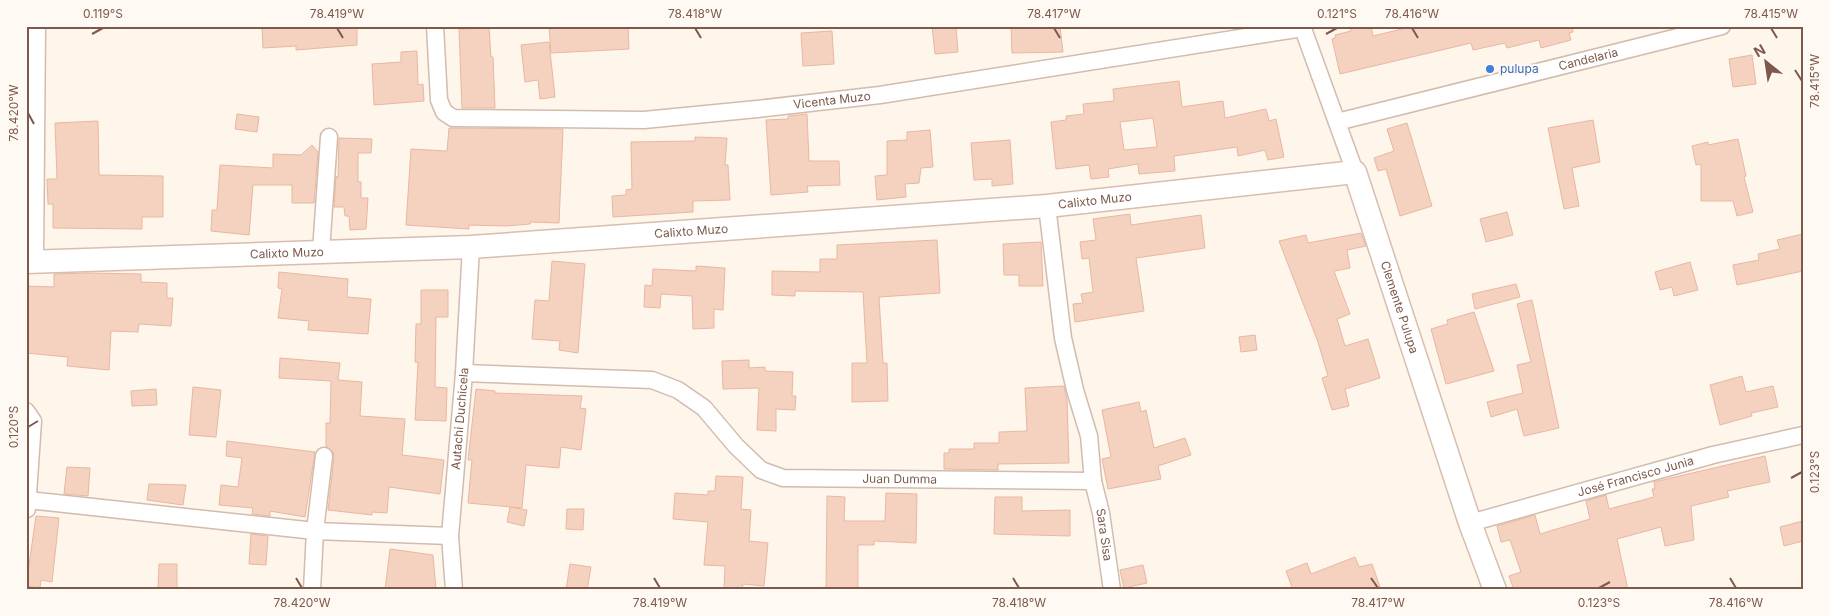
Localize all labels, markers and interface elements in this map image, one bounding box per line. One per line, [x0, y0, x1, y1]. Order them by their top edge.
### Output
text: 0.119°S [83, 6, 123, 21]
text: 78.419°W [310, 6, 364, 21]
text: 78.418°W [668, 6, 722, 21]
text: 78.417°W [1027, 6, 1081, 21]
text: 0.121°S [1317, 6, 1357, 21]
text: 78.416°W [1385, 6, 1439, 21]
text: 78.415°W [1744, 6, 1798, 21]
north arrow [1742, 38, 1792, 88]
text: N [1750, 40, 1768, 60]
street label: Candelaria [1557, 44, 1620, 74]
text: 78.415°W [1807, 54, 1822, 108]
place label: pulupa [1500, 61, 1539, 76]
marker: pulupa [1484, 63, 1496, 75]
text: 78.420°W [6, 84, 21, 142]
street label: Vicenta Muzo [792, 88, 872, 112]
street label: Calixto Muzo [1057, 189, 1133, 212]
street label: Calixto Muzo [654, 221, 729, 241]
street label: Calixto Muzo [250, 244, 324, 261]
street label: Clemente Pulupa [1378, 259, 1422, 355]
street label: Autachi Duchicela [448, 367, 471, 470]
text: 0.120°S [6, 405, 21, 448]
text: 0.123°S [1807, 451, 1822, 493]
street label: José Francisco Junia [1576, 453, 1695, 500]
street label: Juan Dumma [862, 471, 937, 486]
street label: Sara Sisa [1093, 507, 1116, 562]
text: 78.420°W [273, 595, 331, 610]
text: 78.419°W [633, 595, 687, 610]
text: 78.418°W [992, 595, 1046, 610]
text: 78.417°W [1351, 595, 1405, 610]
text: 0.123°S [1578, 595, 1620, 610]
text: 78.416°W [1709, 595, 1763, 610]

